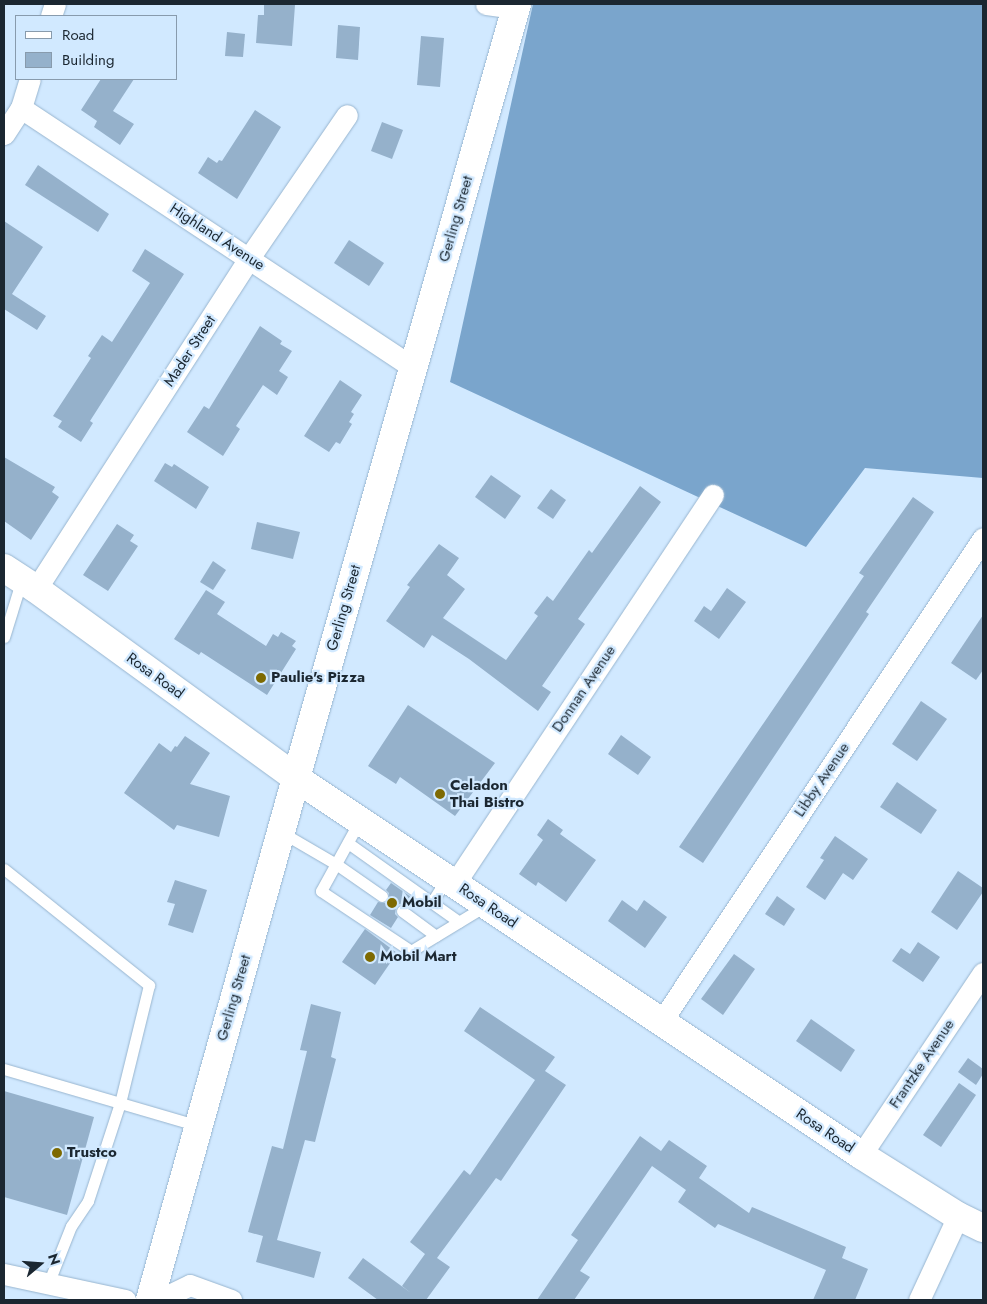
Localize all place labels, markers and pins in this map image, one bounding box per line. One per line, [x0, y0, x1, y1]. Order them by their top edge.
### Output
place label: Paulie's Pizza [271, 669, 365, 687]
marker: Paulie's Pizza [255, 672, 267, 684]
place label: Celadon Thai Bistro [450, 776, 524, 811]
marker: Celadon Thai Bistro [434, 788, 446, 800]
place label: Mobil [402, 894, 442, 912]
marker: Mobil [386, 897, 398, 909]
place label: Mobil Mart [380, 948, 457, 966]
marker: Mobil Mart [364, 951, 376, 963]
place label: Trustco [67, 1144, 117, 1162]
marker: Trustco [51, 1147, 63, 1159]

